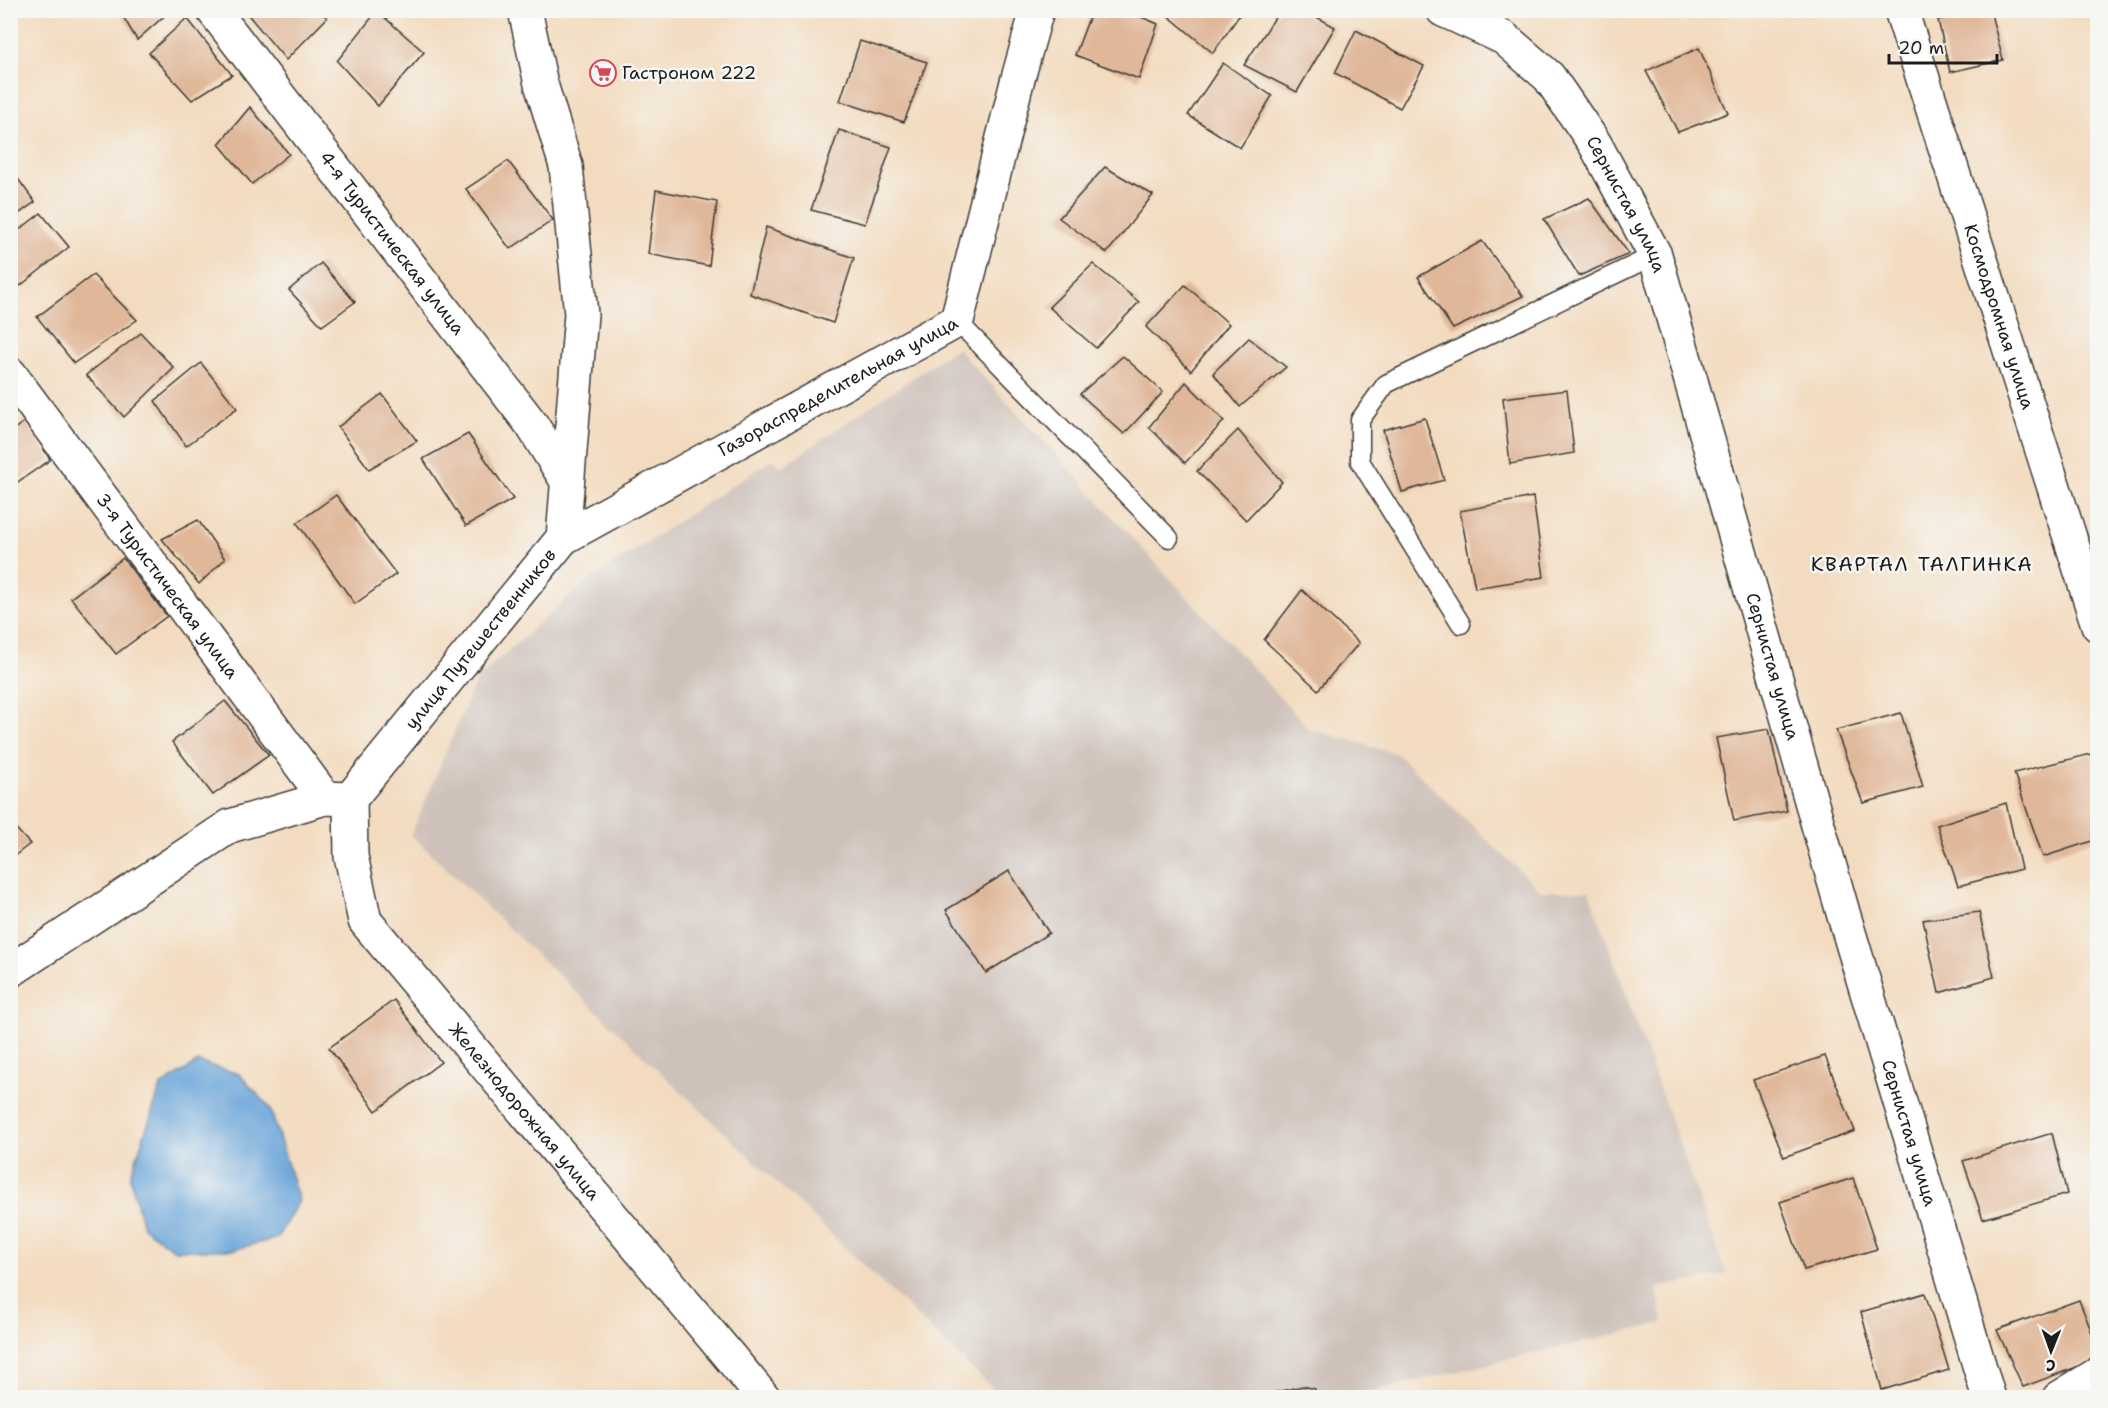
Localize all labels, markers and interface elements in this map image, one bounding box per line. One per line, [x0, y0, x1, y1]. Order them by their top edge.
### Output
scale bar [1889, 27, 1997, 65]
text: 20 m [1898, 36, 1944, 60]
supermarket icon: Гастроном 222 [588, 58, 618, 88]
place label: Гастроном 222 [622, 61, 756, 85]
street label: Сернистая улица [1581, 131, 1671, 275]
street label: 4-я Туристическая улица [314, 146, 470, 340]
street label: Космодромная улица [1958, 221, 2040, 412]
street label: Газораспределительная улица [714, 311, 962, 462]
street label: 3-я Туристическая улица [91, 488, 244, 683]
street label: улица Путешественников [400, 544, 562, 734]
district label: КВАРТАЛ ТАЛГИНКА [1811, 551, 2033, 577]
street label: Сернистая улица [1740, 590, 1805, 743]
street label: Железнодорожная улица [443, 1018, 605, 1205]
street label: Сернистая улица [1876, 1057, 1943, 1209]
north arrow [2021, 1321, 2081, 1381]
text: С [2045, 1355, 2056, 1376]

